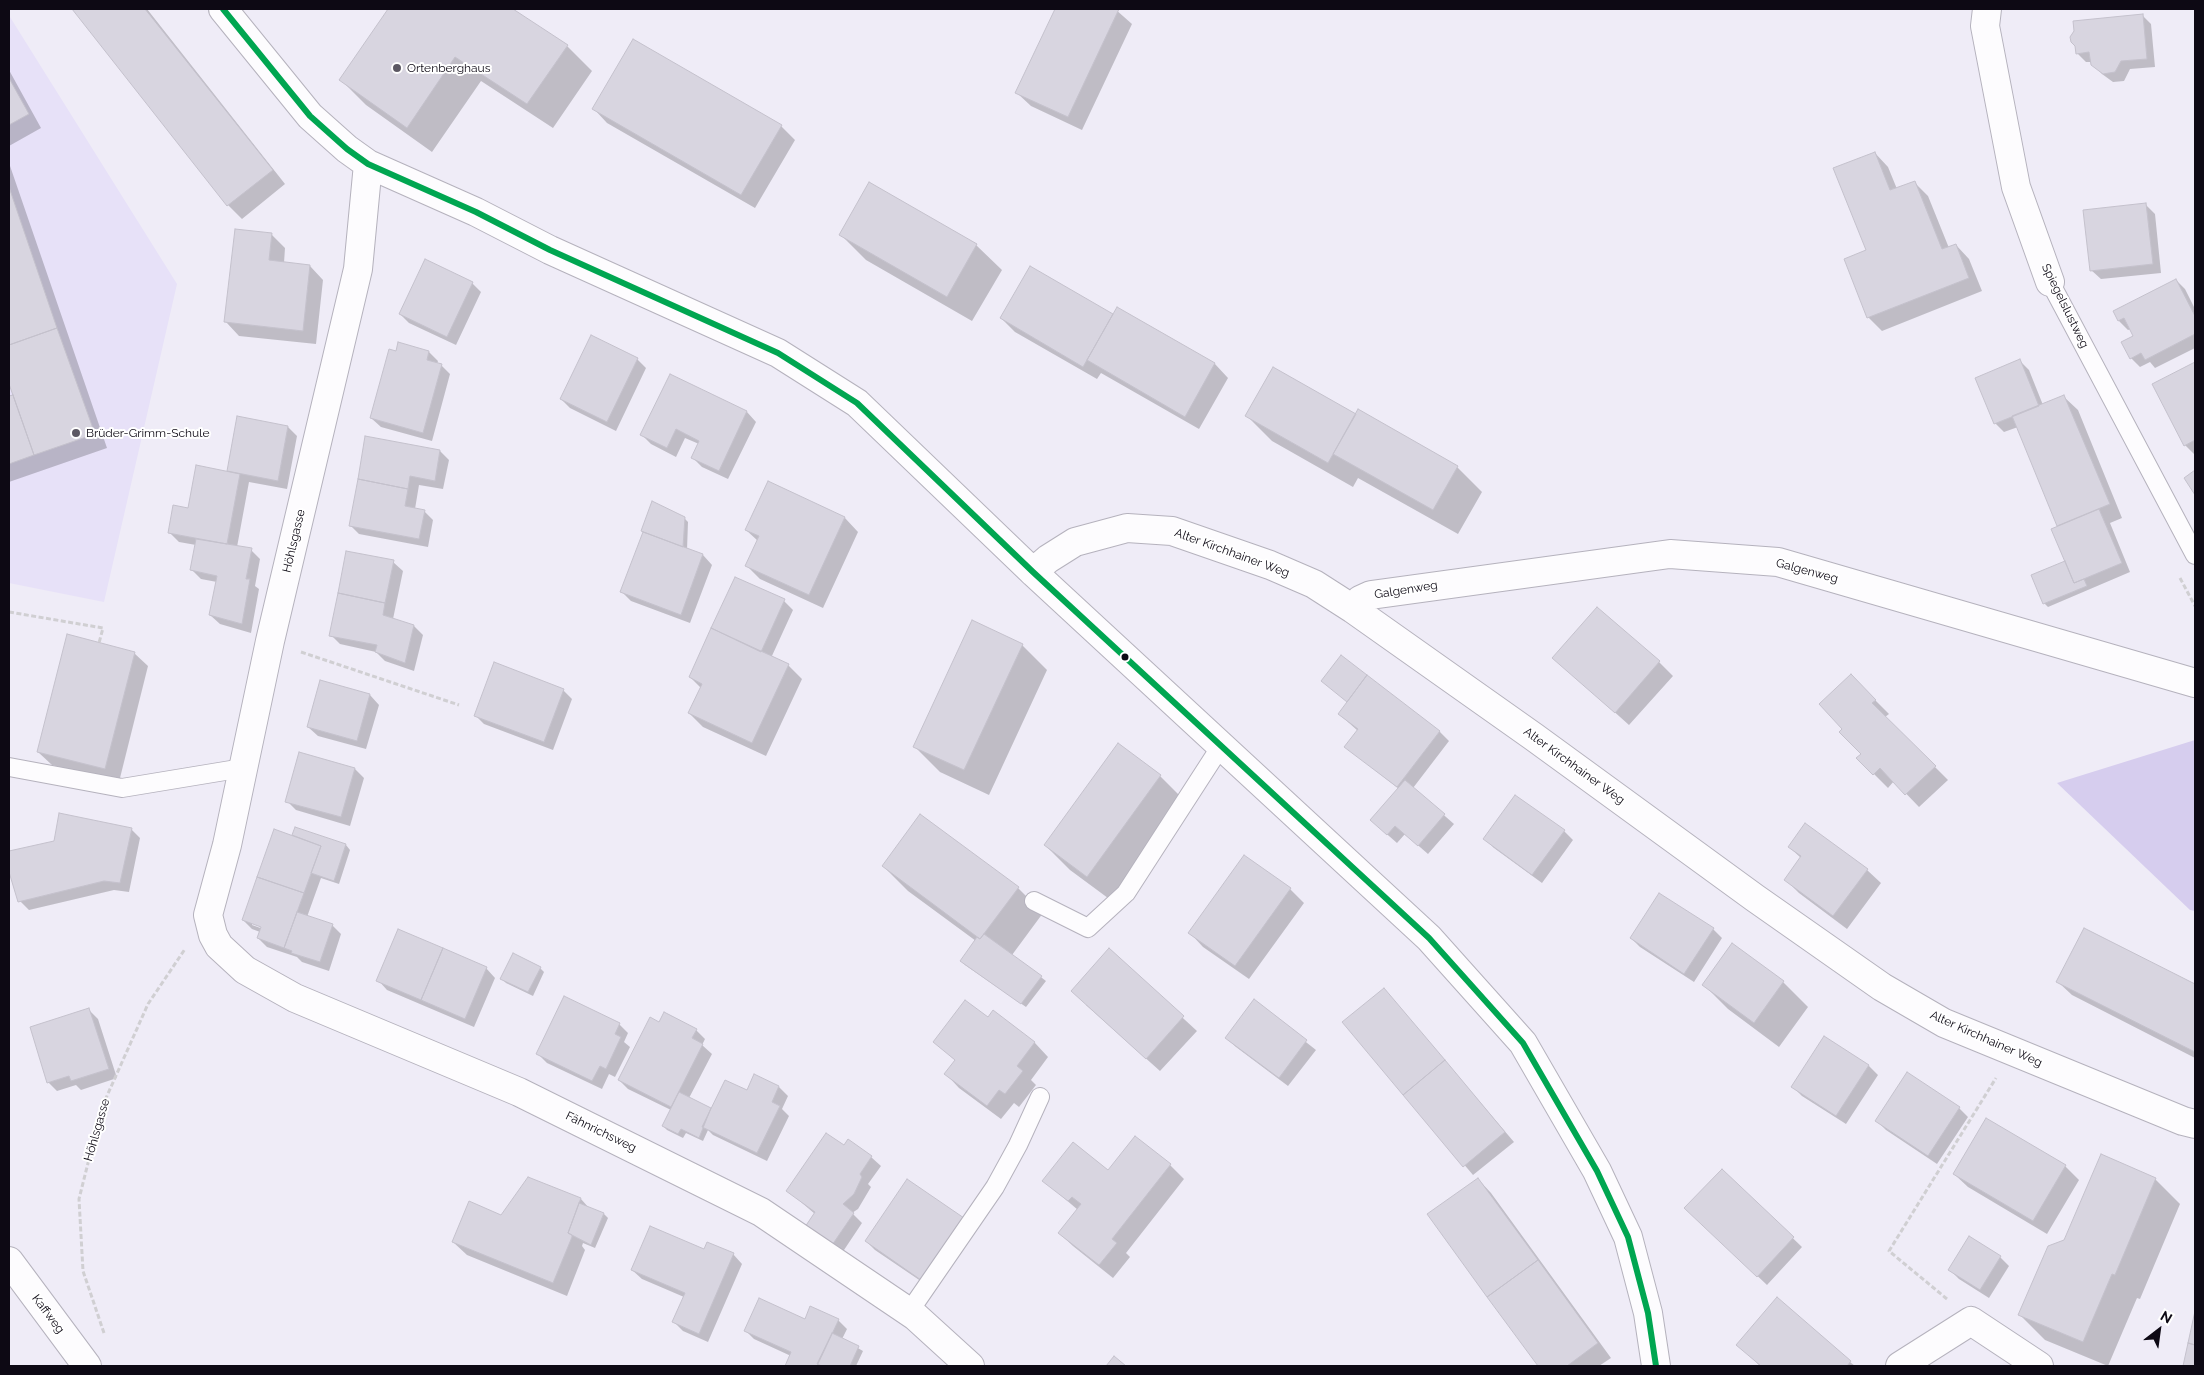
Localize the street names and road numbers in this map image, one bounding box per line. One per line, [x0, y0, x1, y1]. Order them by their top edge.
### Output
street label: Spiegelslustweg [2038, 261, 2092, 351]
street label: Höhlsgasse [280, 508, 308, 574]
street label: Alter Kirchhainer Weg [1173, 526, 1291, 580]
street label: Galgenweg [1774, 556, 1840, 586]
street label: Galgenweg [1373, 578, 1439, 602]
street label: Alter Kirchhainer Weg [1521, 725, 1627, 807]
street label: Alter Kirchhainer Weg [1928, 1008, 2044, 1070]
street label: Höhlsgasse [81, 1097, 113, 1163]
street label: Fähnrichsweg [563, 1109, 639, 1155]
street label: Kaffweg [29, 1292, 67, 1336]

